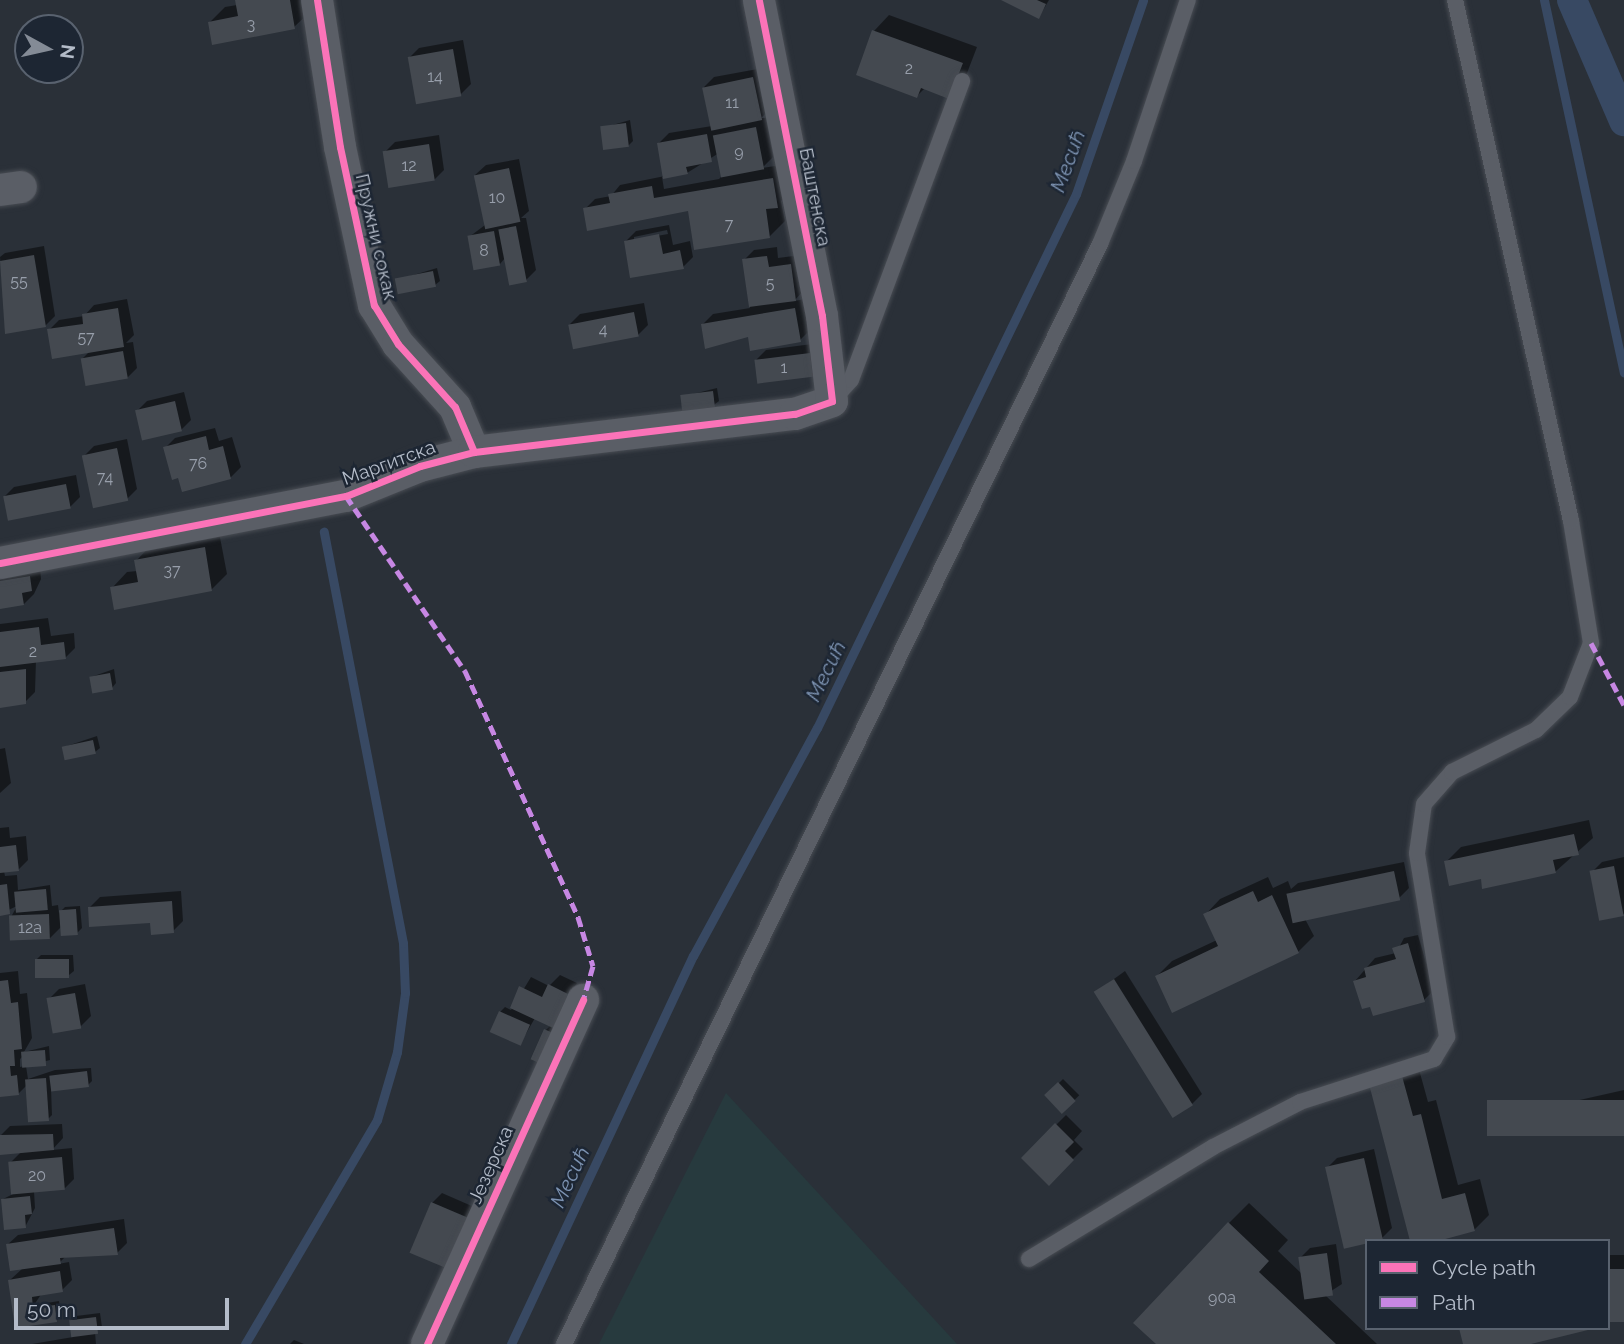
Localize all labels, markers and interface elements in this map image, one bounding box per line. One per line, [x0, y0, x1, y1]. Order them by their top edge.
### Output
north arrow [14, 14, 84, 84]
house number: 3 [247, 15, 255, 35]
text: N [56, 43, 80, 60]
house number: 2 [905, 59, 913, 79]
house number: 14 [427, 67, 443, 87]
house number: 11 [725, 93, 739, 113]
water label: Месић [1045, 126, 1091, 196]
house number: 9 [734, 142, 744, 162]
street label: Баштенска [794, 146, 836, 248]
house number: 12 [401, 156, 417, 176]
street label: Пружни сокак [350, 172, 402, 302]
house number: 10 [489, 188, 505, 208]
house number: 7 [725, 215, 733, 235]
house number: 8 [479, 241, 489, 261]
house number: 55 [10, 272, 28, 292]
house number: 5 [766, 274, 774, 294]
house number: 4 [599, 320, 607, 340]
house number: 57 [77, 328, 95, 348]
house number: 1 [781, 358, 787, 378]
street label: Маргитска [339, 436, 439, 490]
house number: 76 [189, 454, 207, 474]
house number: 74 [97, 468, 113, 488]
house number: 37 [163, 561, 181, 581]
water label: Месић [801, 636, 851, 706]
house number: 2 [29, 642, 37, 662]
house number: 12a [18, 918, 42, 938]
street label: Језерска [464, 1123, 518, 1207]
water label: Месић [545, 1142, 595, 1212]
house number: 20 [28, 1166, 46, 1186]
legend [1365, 1239, 1610, 1330]
text: Cycle path [1432, 1255, 1536, 1280]
scale bar [18, 1284, 233, 1328]
house number: 90a [1208, 1288, 1236, 1308]
text: Path [1432, 1290, 1476, 1315]
text: 50 m [27, 1297, 76, 1322]

